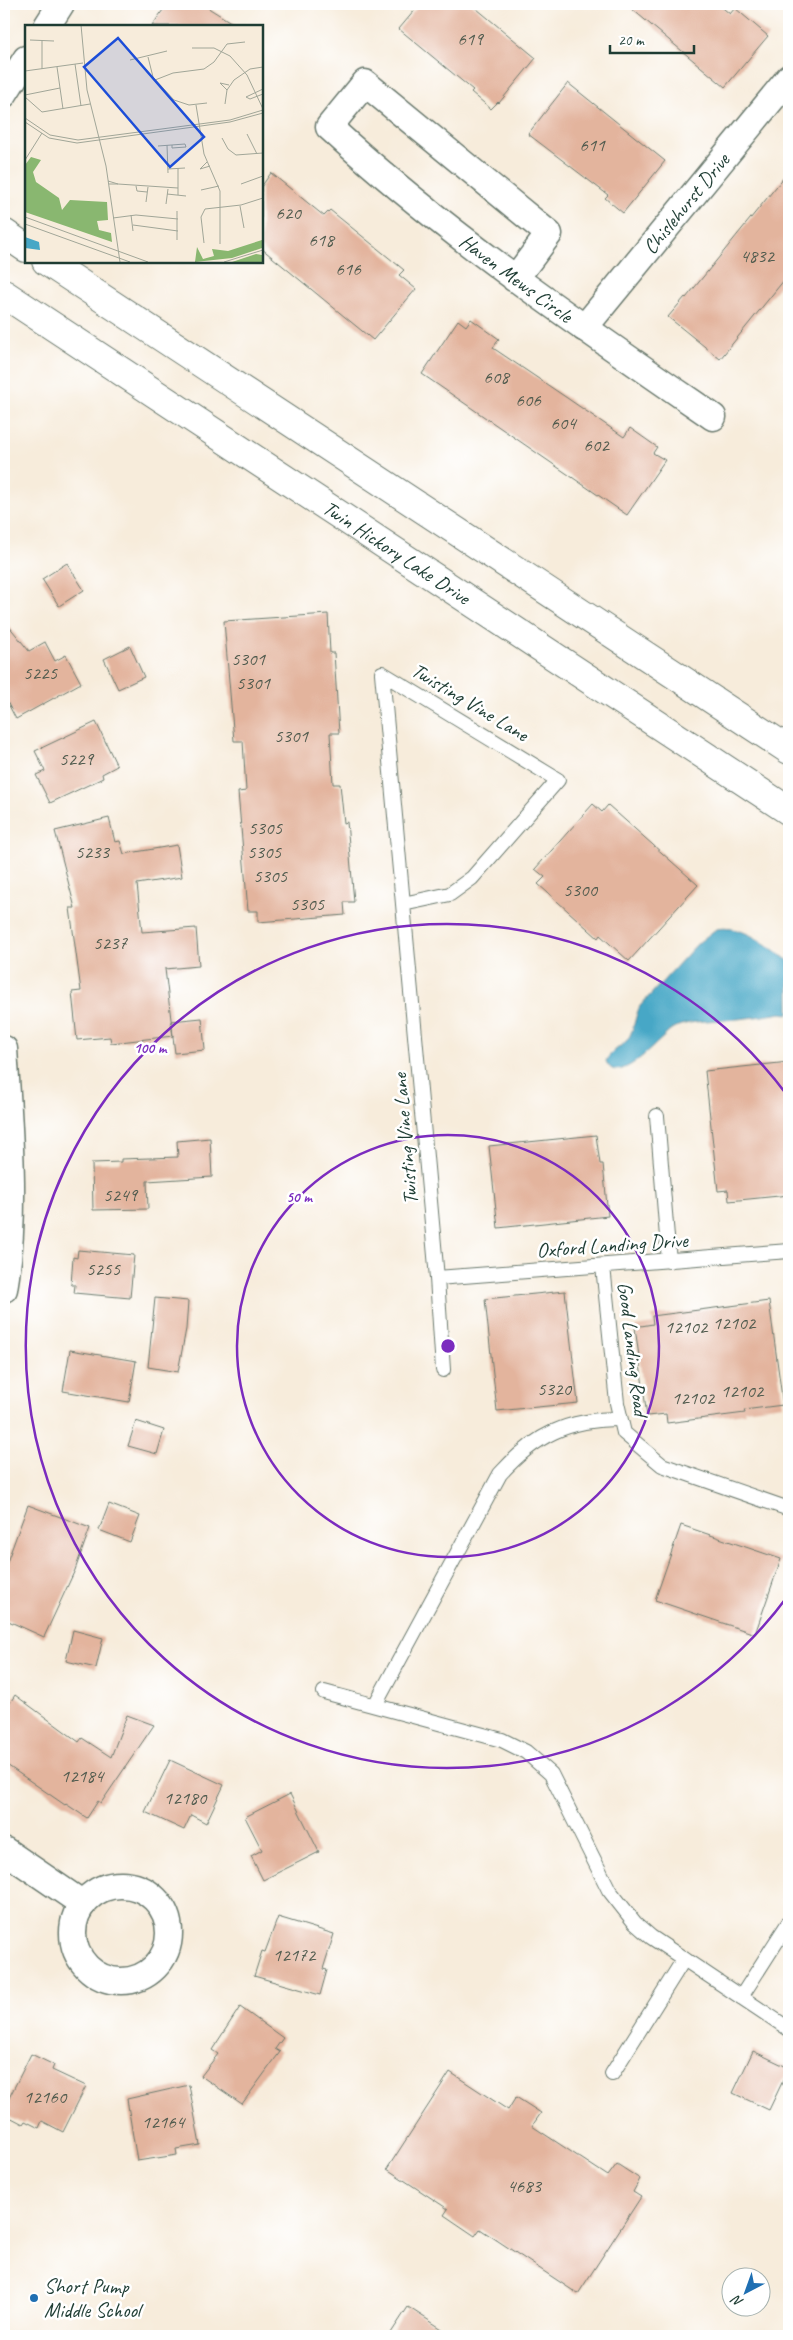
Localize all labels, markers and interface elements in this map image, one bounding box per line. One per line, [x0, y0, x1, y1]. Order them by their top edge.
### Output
scale bar [610, 22, 694, 54]
inset map [25, 25, 262, 262]
house number: 619 [457, 27, 484, 51]
text: 20 m [618, 31, 645, 50]
house number: 611 [579, 133, 606, 157]
street label: Chislehurst Drive [637, 147, 736, 259]
house number: 620 [275, 201, 302, 225]
house number: 618 [308, 228, 336, 252]
street label: Haven Mews Circle [454, 228, 579, 329]
house number: 4832 [740, 244, 776, 268]
house number: 616 [335, 257, 362, 281]
house number: 608 [483, 365, 511, 389]
house number: 606 [515, 388, 542, 412]
house number: 604 [550, 411, 578, 435]
house number: 602 [583, 433, 610, 457]
street label: Twin Hickory Lake Drive [318, 495, 477, 612]
house number: 5301 [231, 647, 267, 671]
street label: Twisting Vine Lane [407, 657, 534, 748]
house number: 5225 [23, 661, 59, 685]
house number: 5301 [236, 671, 272, 695]
house number: 5301 [274, 724, 310, 748]
house number: 5229 [59, 747, 95, 771]
house number: 5305 [248, 816, 284, 840]
house number: 5233 [75, 840, 111, 864]
house number: 5305 [247, 840, 283, 864]
house number: 5305 [253, 864, 289, 888]
house number: 5300 [563, 878, 599, 902]
house number: 5305 [290, 892, 326, 916]
house number: 5237 [93, 931, 129, 955]
text: 100 m [134, 1039, 168, 1058]
street label: Twisting Vine Lane [386, 1071, 424, 1206]
house number: 5249 [103, 1183, 139, 1207]
text: 50 m [286, 1188, 313, 1207]
street label: Oxford Landing Drive [536, 1227, 690, 1263]
house number: 5255 [86, 1257, 122, 1281]
street label: Good Landing Road [612, 1280, 654, 1420]
house number: 12102 [713, 1311, 757, 1335]
house number: 12102 [665, 1315, 709, 1339]
centre of rings [439, 1337, 457, 1355]
house number: 5320 [537, 1377, 573, 1401]
house number: 12102 [721, 1379, 765, 1403]
house number: 12102 [672, 1386, 716, 1410]
house number: 12184 [61, 1764, 106, 1788]
house number: 12180 [164, 1786, 208, 1810]
house number: 12172 [273, 1943, 317, 1967]
house number: 12160 [24, 2085, 68, 2109]
house number: 12164 [142, 2110, 187, 2134]
house number: 4683 [507, 2174, 543, 2198]
north arrow [720, 2268, 770, 2318]
place label: Short Pump Middle School [44, 2273, 144, 2323]
text: N [727, 2291, 747, 2311]
marker: Short Pump Middle School [28, 2292, 40, 2304]

